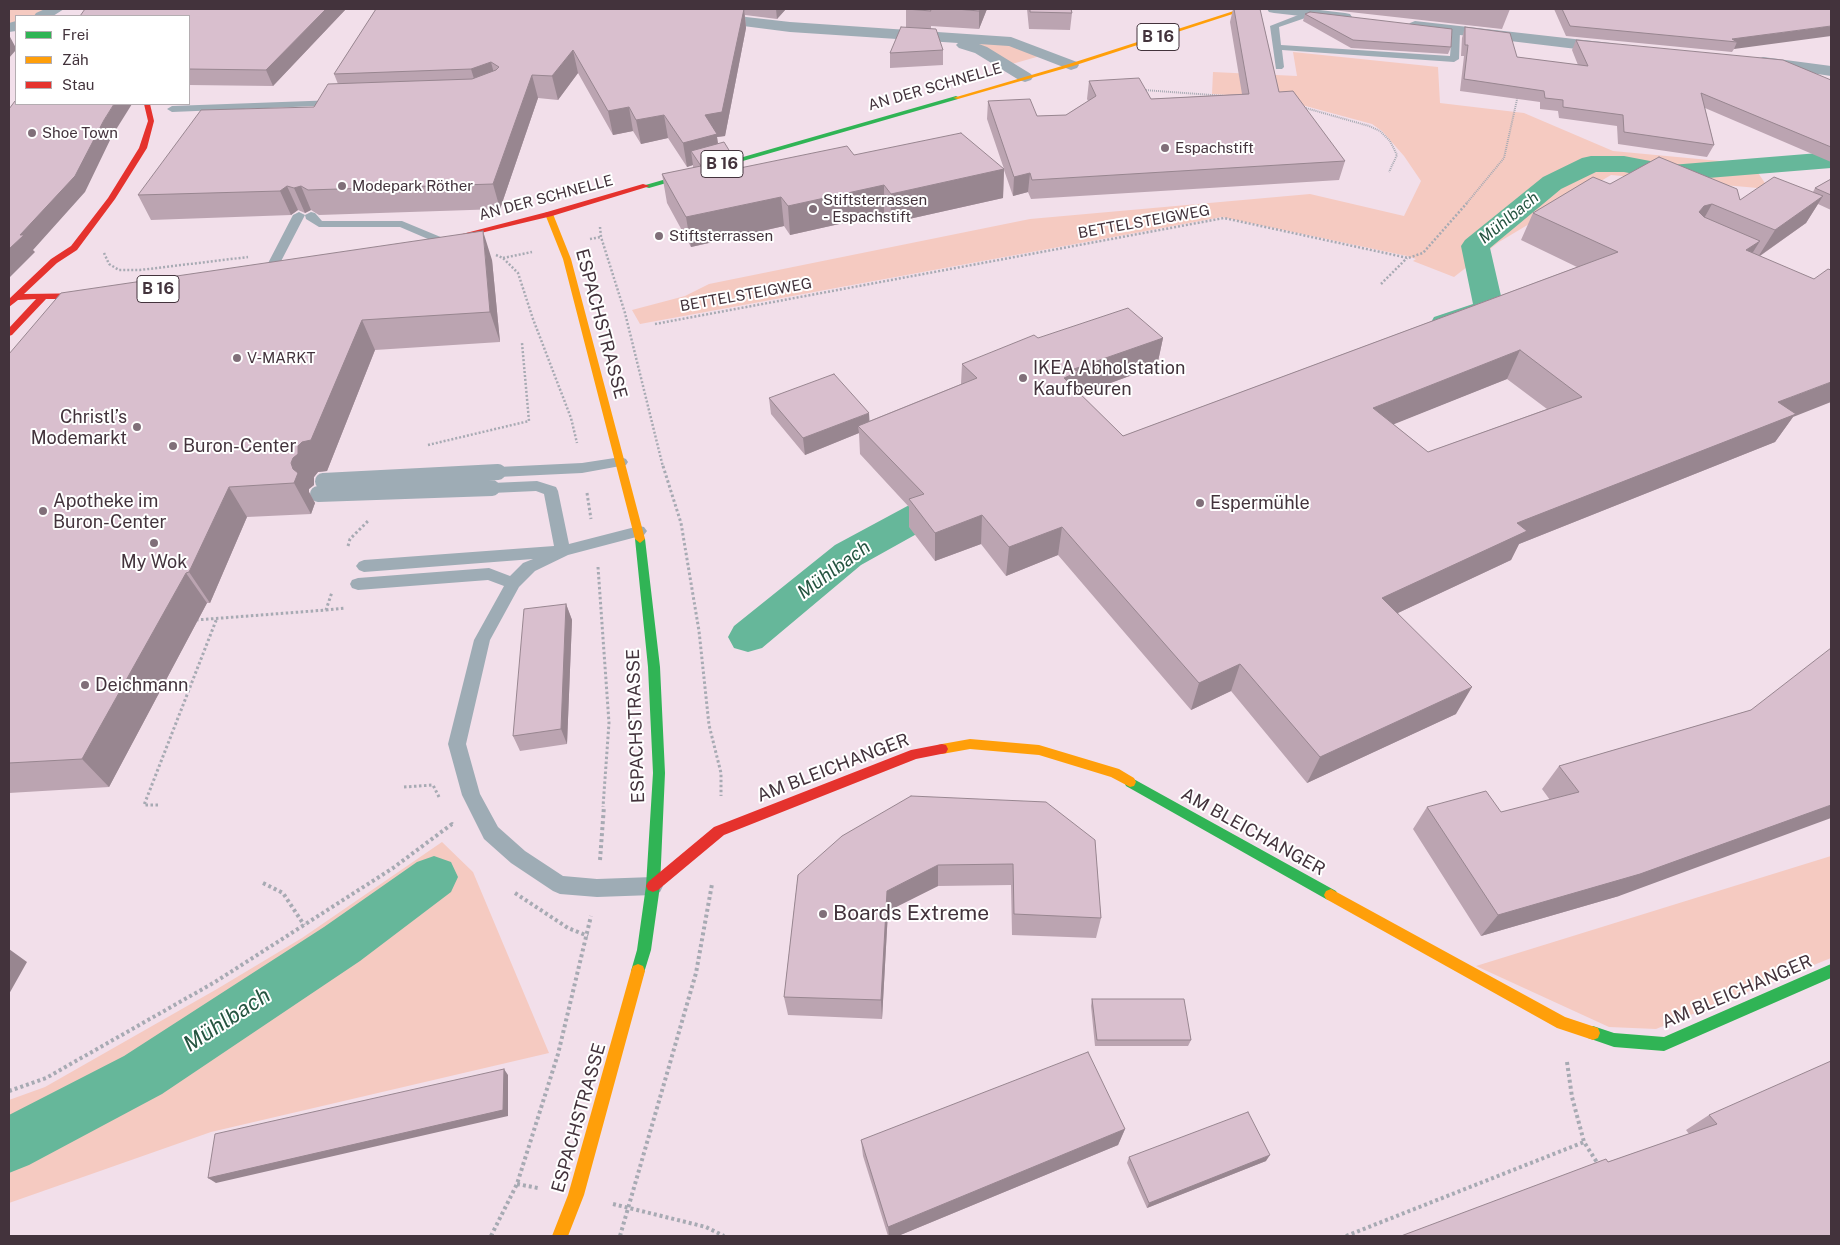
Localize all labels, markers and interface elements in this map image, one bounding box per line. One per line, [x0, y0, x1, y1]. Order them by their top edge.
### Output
legend [15, 15, 190, 105]
road number: B 16 [1137, 24, 1179, 51]
text: Frei [62, 26, 89, 43]
text: Zäh [62, 51, 89, 68]
street label: AN DER SCHNELLE [866, 59, 1004, 115]
text: Stau [62, 76, 95, 93]
place label: Shoe Town [42, 124, 118, 142]
marker: Shoe Town [26, 127, 38, 139]
place label: Espachstift [1175, 139, 1254, 157]
marker: Espachstift [1159, 142, 1171, 154]
road number: B 16 [701, 150, 743, 178]
street label: AN DER SCHNELLE [477, 171, 615, 225]
place label: Modepark Röther [352, 177, 473, 195]
marker: Modepark Röther [336, 180, 348, 192]
water label: Mühlbach [1475, 188, 1543, 248]
place label: Stiftsterrassen - Espachstift [823, 191, 927, 226]
street label: BETTELSTEIGWEG [1077, 202, 1211, 242]
marker: Stiftsterrassen - Espachstift [807, 203, 819, 215]
place label: Stiftsterrassen [669, 227, 773, 245]
marker: Stiftsterrassen [653, 230, 665, 242]
street label: ESPACHSTRASSE [571, 247, 631, 401]
street label: BETTELSTEIGWEG [679, 275, 813, 315]
road number: B 16 [137, 276, 179, 302]
place label: V-MARKT [247, 349, 315, 367]
marker: V-MARKT [231, 352, 243, 364]
place label: IKEA Abholstation Kaufbeuren [1033, 357, 1185, 399]
marker: IKEA Abholstation Kaufbeuren [1017, 372, 1029, 384]
place label: Christl’s Modemarkt [31, 406, 127, 448]
marker: Christl’s Modemarkt [131, 421, 143, 433]
place label: Buron-Center [183, 435, 296, 457]
marker: Buron-Center [167, 440, 179, 452]
place label: Apotheke im Buron-Center [53, 490, 166, 532]
place label: Espermühle [1210, 492, 1310, 514]
marker: Espermühle [1194, 497, 1206, 509]
marker: Apotheke im Buron-Center [37, 505, 49, 517]
water label: Mühlbach [793, 536, 875, 604]
marker: My Wok [148, 537, 160, 549]
place label: My Wok [121, 551, 187, 573]
street label: ESPACHSTRASSE [623, 648, 649, 804]
place label: Deichmann [95, 674, 188, 696]
marker: Deichmann [79, 679, 91, 691]
street label: AM BLEICHANGER [754, 729, 912, 807]
street label: AM BLEICHANGER [1177, 783, 1329, 881]
place label: Boards Extreme [833, 901, 989, 927]
marker: Boards Extreme [817, 908, 829, 920]
street label: AM BLEICHANGER [1659, 951, 1815, 1033]
water label: Mühlbach [179, 982, 275, 1058]
street label: ESPACHSTRASSE [547, 1041, 611, 1195]

